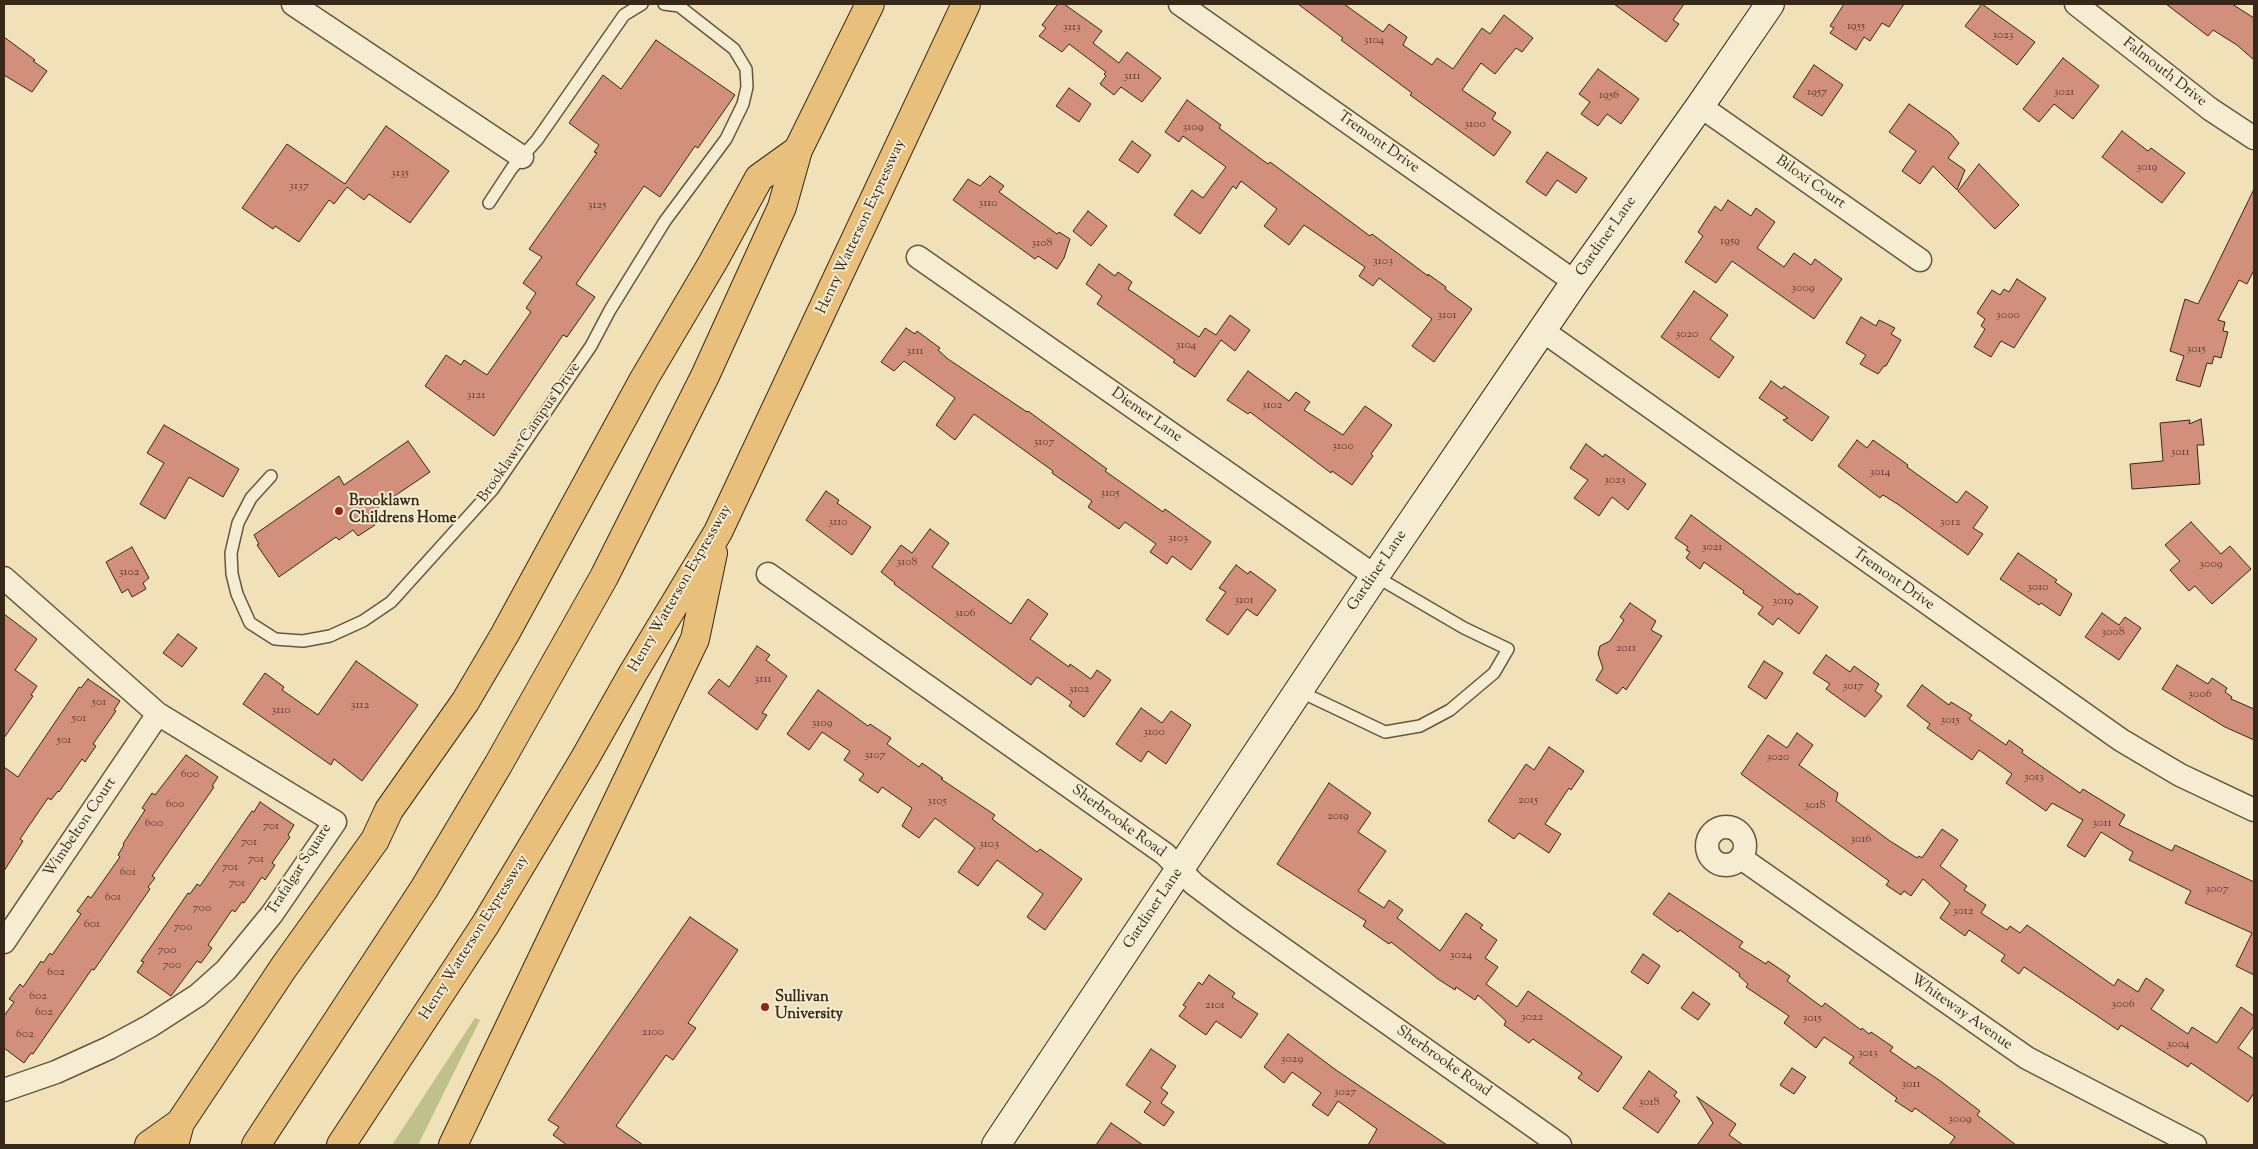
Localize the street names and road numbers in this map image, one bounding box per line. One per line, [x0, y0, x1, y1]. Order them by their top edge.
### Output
street label: Falmouth Drive [2118, 35, 2210, 111]
street label: Tremont Drive [1334, 108, 1422, 178]
street label: Henry Watterson Expressway [814, 137, 910, 317]
street label: Biloxi Court [1772, 152, 1848, 214]
street label: Gardiner Lane [1573, 194, 1641, 280]
street label: Brooklawn Campus Drive [475, 359, 585, 507]
street label: Diemer Lane [1107, 385, 1185, 447]
street label: Henry Watterson Expressway [626, 502, 736, 676]
street label: Gardiner Lane [1344, 527, 1412, 615]
street label: Tremont Drive [1849, 545, 1937, 615]
street label: Wimbelton Court [41, 775, 121, 881]
street label: Sherbrooke Road [1067, 782, 1169, 862]
street label: Trafalgar Square [264, 821, 336, 919]
street label: Henry Watterson Expressway [417, 852, 533, 1024]
street label: Gardiner Lane [1120, 865, 1188, 953]
street label: Whiteway Avenue [1907, 971, 2015, 1055]
street label: Sherbrooke Road [1392, 1023, 1494, 1101]

